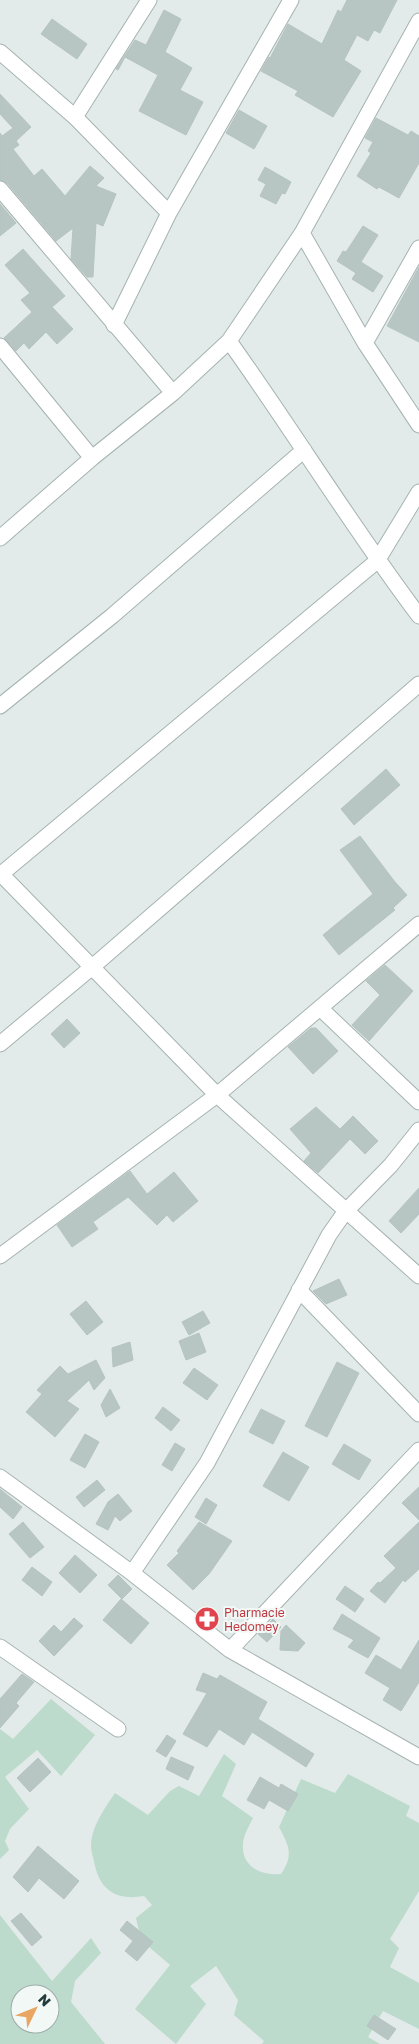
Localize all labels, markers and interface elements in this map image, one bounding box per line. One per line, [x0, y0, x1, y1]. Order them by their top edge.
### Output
place label: Pharmacie Hedomey [224, 1605, 285, 1634]
pharmacy icon: Pharmacie Hedomey [194, 1606, 220, 1632]
north arrow [10, 1984, 60, 2034]
text: N [35, 1990, 55, 2009]

